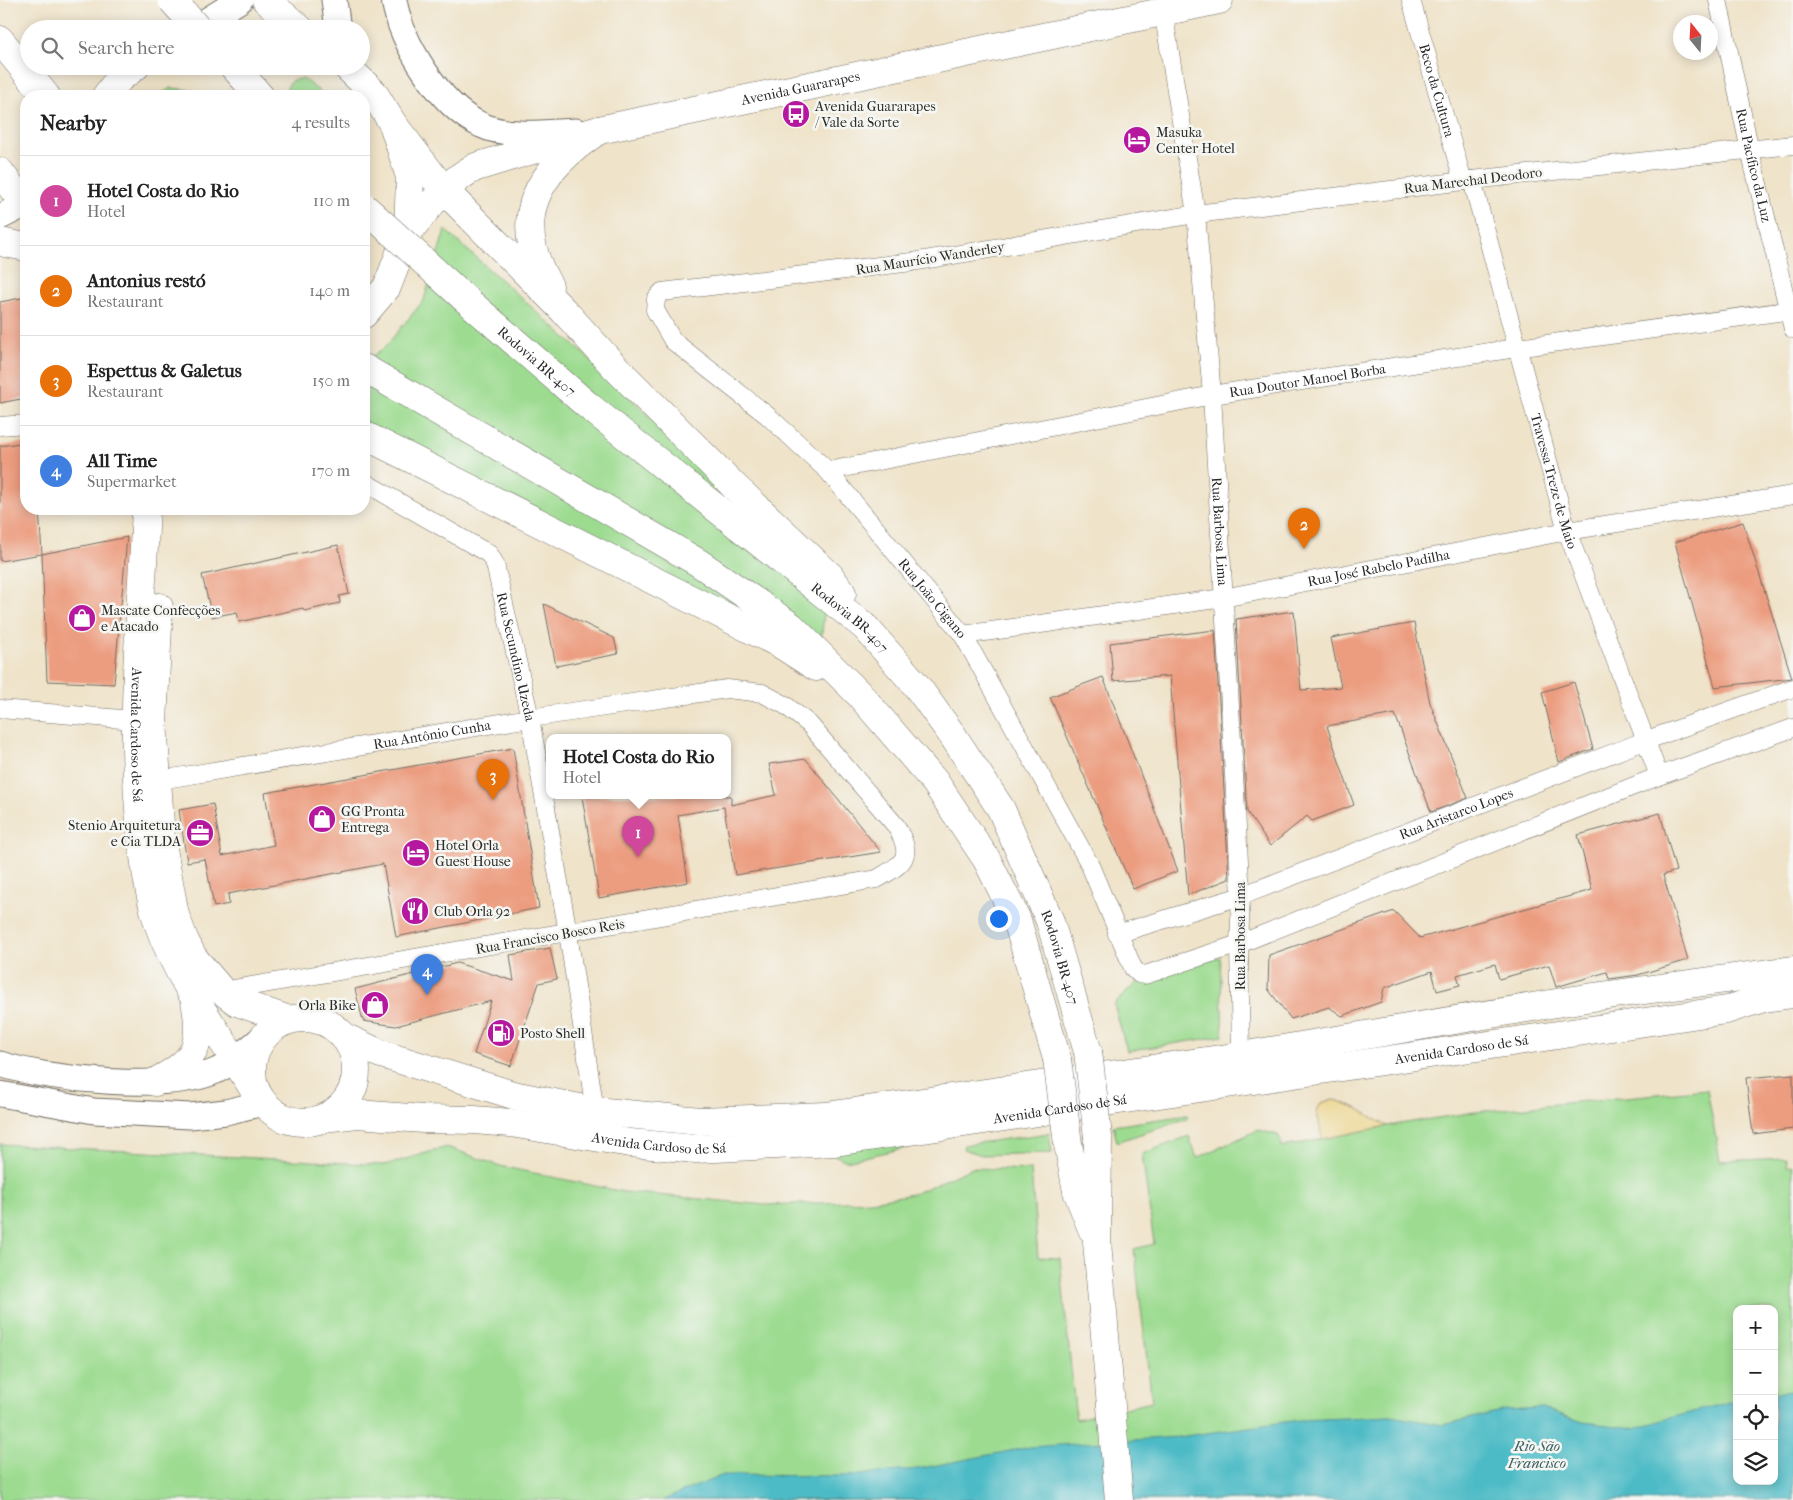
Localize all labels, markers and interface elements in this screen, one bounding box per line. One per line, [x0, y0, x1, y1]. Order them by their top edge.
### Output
north arrow [1673, 15, 1718, 60]
search box [20, 20, 370, 75]
icon: search [38, 34, 66, 62]
text: Search here [78, 37, 174, 59]
street label: Beco da Cultura [1415, 42, 1458, 139]
street label: Avenida Guararapes [739, 68, 861, 109]
place label: Avenida Guararapes / Vale da Sorte [814, 98, 936, 131]
bus stop icon: Avenida Guararapes / Vale da Sorte [781, 99, 811, 129]
street label: Rua Pacífico da Luz [1732, 107, 1775, 224]
text: Nearby [40, 111, 106, 135]
text: 4 results [292, 113, 350, 132]
place label: Masuka Center Hotel [1156, 124, 1235, 157]
hotel icon: Masuka Center Hotel [1122, 125, 1152, 155]
street label: Rua Marechal Deodoro [1403, 164, 1543, 197]
text: Hotel Costa do Rio [87, 180, 239, 202]
text: 1 [53, 191, 59, 210]
text: 110 m [313, 191, 350, 210]
text: Hotel [87, 202, 125, 221]
street label: Rua Maurício Wanderley [854, 238, 1006, 279]
text: Antonius restó [87, 270, 206, 292]
text: 2 [52, 281, 60, 300]
text: 140 m [309, 281, 350, 300]
text: Restaurant [87, 292, 163, 311]
street label: Rodovia BR-407 [494, 323, 579, 400]
text: Espettus & Galetus [87, 360, 242, 382]
street label: Rua Doutor Manoel Borba [1228, 360, 1387, 401]
text: 3 [53, 371, 59, 390]
text: 150 m [312, 371, 350, 390]
text: Restaurant [87, 382, 163, 401]
street label: Travessa Treze de Maio [1527, 412, 1581, 551]
text: All Time [87, 450, 157, 472]
text: 4 [51, 461, 61, 480]
text: 170 m [311, 461, 350, 480]
text: Supermarket [87, 472, 177, 491]
street label: Rua Barbosa Lima [1208, 477, 1231, 587]
pin: 2 [1288, 508, 1320, 549]
street label: Rua José Rabelo Padilha [1306, 546, 1452, 590]
street label: Rua João Cigano [894, 555, 970, 642]
street label: Rodovia BR-407 [807, 579, 892, 657]
street label: Rua Secundino Uzeda [493, 591, 539, 724]
place label: Mascate Confecções e Atacado [101, 602, 220, 635]
shop icon: Mascate Confecções e Atacado [67, 603, 97, 633]
street label: Avenida Cardoso de Sá [127, 666, 146, 803]
street label: Rua Antônio Cunha [372, 717, 493, 753]
popup [546, 734, 731, 799]
text: Hotel Costa do Rio [563, 746, 714, 768]
pin: 3 [477, 759, 509, 800]
text: Hotel [563, 768, 601, 787]
street label: Rua Aristarco Lopes [1397, 784, 1516, 843]
place label: GG Pronta Entrega [341, 803, 405, 836]
shop icon: GG Pronta Entrega [307, 804, 337, 834]
pin: 1 [622, 816, 654, 857]
place label: Stenio Arquitetura e Cia TLDA [68, 817, 182, 850]
office icon: Stenio Arquitetura e Cia TLDA [185, 818, 215, 848]
place label: Hotel Orla Guest House [435, 837, 511, 870]
hotel icon: Hotel Orla Guest House [401, 838, 431, 868]
street label: Rua Barbosa Lima [1232, 881, 1249, 990]
restaurant icon: Club Orla 92 [400, 896, 430, 926]
place label: Club Orla 92 [434, 903, 510, 920]
your location [986, 906, 1012, 932]
street label: Rodovia BR-407 [1037, 907, 1082, 1007]
street label: Rua Francisco Bosco Reis [474, 915, 626, 958]
pin: 4 [411, 954, 443, 995]
shop icon: Orla Bike [360, 990, 390, 1020]
place label: Orla Bike [299, 997, 356, 1014]
fuel station icon: Posto Shell [486, 1018, 516, 1048]
place label: Posto Shell [520, 1025, 585, 1042]
street label: Avenida Cardoso de Sá [1393, 1031, 1530, 1068]
street label: Avenida Cardoso de Sá [991, 1091, 1128, 1128]
street label: Avenida Cardoso de Sá [589, 1129, 727, 1158]
map controls [1733, 1305, 1778, 1485]
button: + [1733, 1305, 1778, 1350]
button: − [1733, 1350, 1778, 1395]
button: locate [1733, 1395, 1778, 1440]
water label: Rio São Francisco [1507, 1437, 1566, 1472]
button: layers [1733, 1440, 1778, 1485]

